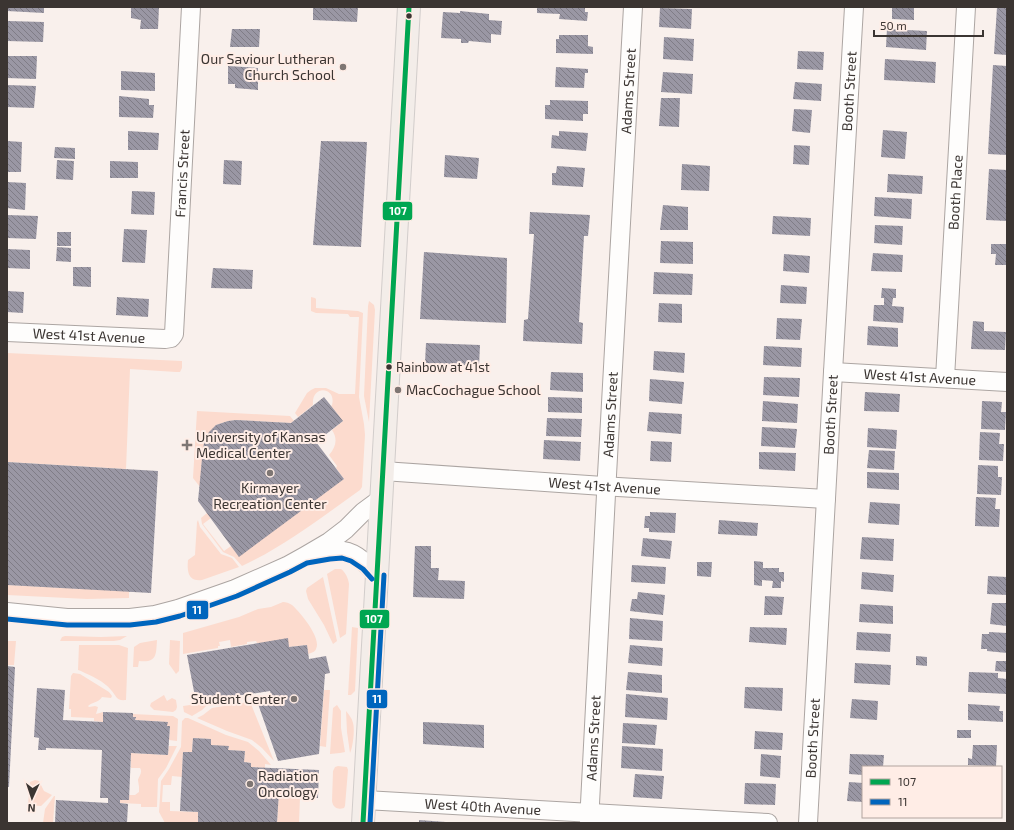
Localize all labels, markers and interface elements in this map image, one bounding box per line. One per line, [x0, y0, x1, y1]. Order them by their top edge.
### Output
unlabelled marker [404, 11, 414, 21]
scale bar [874, 12, 983, 38]
text: 50 m [880, 18, 907, 32]
street label: Adams Street [617, 48, 639, 134]
place label: Our Saviour Lutheran Church School [201, 50, 336, 83]
street label: Booth Street [838, 51, 859, 132]
marker: Our Saviour Lutheran Church School [338, 62, 348, 72]
street label: Francis Street [171, 129, 193, 218]
street label: Booth Place [944, 154, 966, 230]
line badge: 107 [382, 201, 413, 221]
text: 107 [389, 204, 407, 217]
street label: West 41st Avenue [32, 324, 146, 346]
place label: Rainbow at 41st [396, 359, 490, 375]
marker: Rainbow at 41st [384, 362, 394, 372]
street label: West 41st Avenue [863, 365, 977, 388]
street label: Adams Street [599, 371, 621, 458]
street label: Booth Street [819, 374, 841, 455]
place label: MacCochague School [406, 381, 542, 398]
marker: MacCochague School [393, 385, 403, 395]
place label: University of Kansas Medical Center [196, 428, 326, 461]
marker: University of Kansas Medical Center [181, 439, 193, 451]
marker: Kirmayer Recreation Center [265, 468, 275, 478]
street label: West 41st Avenue [548, 473, 661, 497]
place label: Kirmayer Recreation Center [213, 479, 327, 512]
line badge: 11 [186, 600, 209, 620]
text: 11 [192, 603, 202, 616]
line badge: 107 [359, 609, 390, 629]
text: 107 [365, 612, 383, 625]
line badge: 11 [366, 689, 388, 709]
place label: Student Center [191, 690, 286, 707]
text: 11 [372, 692, 382, 705]
marker: Student Center [289, 694, 299, 704]
street label: Adams Street [582, 695, 604, 781]
street label: Booth Street [801, 698, 823, 779]
legend [862, 766, 1002, 818]
place label: Radiation Oncology [258, 767, 318, 800]
text: 107 [898, 774, 916, 788]
north arrow [12, 778, 52, 818]
marker: Radiation Oncology [245, 779, 255, 789]
street label: West 40th Avenue [424, 794, 541, 818]
text: 11 [898, 794, 908, 808]
text: N [27, 802, 36, 815]

